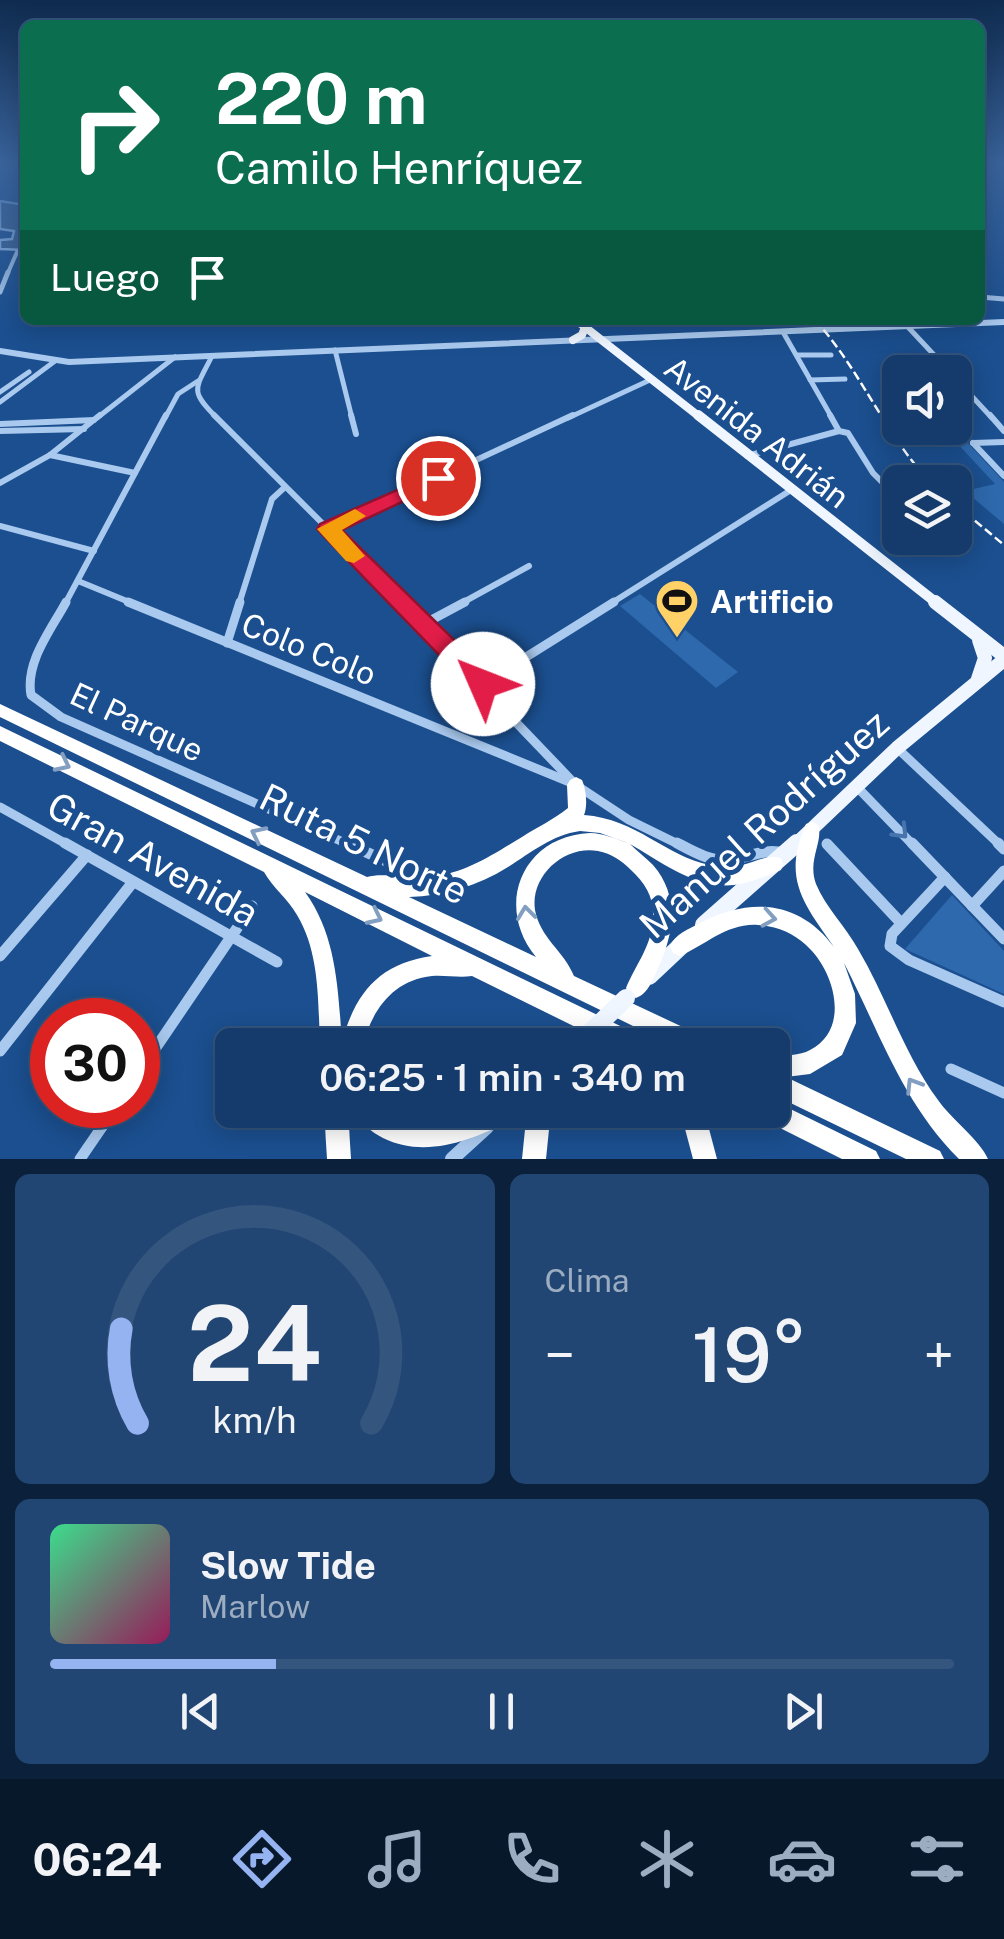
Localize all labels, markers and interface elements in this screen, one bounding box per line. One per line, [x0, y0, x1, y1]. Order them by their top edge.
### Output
text: 220 m [215, 57, 428, 140]
icon: right [50, 60, 180, 190]
text: Camilo Henríquez [215, 141, 583, 194]
icon: arrive [180, 250, 235, 305]
text: Luego [50, 255, 160, 300]
street label: Avenida Adrián [657, 349, 857, 515]
map controls [882, 355, 972, 555]
button: sound [882, 355, 972, 445]
pin [396, 436, 481, 521]
icon: arrive [411, 451, 466, 506]
button: layers [882, 465, 972, 555]
sports icon: Artificio [654, 578, 700, 639]
place label: Artificio [710, 583, 834, 620]
street label: Colo Colo [236, 605, 382, 693]
position arrow [431, 632, 535, 736]
street label: El Parque [65, 675, 209, 769]
street label: Manuel Rodríguez [631, 701, 897, 947]
one-way arrow [53, 752, 71, 772]
street label: Ruta 5 Norte [253, 774, 475, 914]
street label: Gran Avenida [40, 783, 266, 935]
one-way arrow [889, 821, 907, 839]
one-way arrow [251, 827, 269, 847]
one-way arrow [365, 904, 383, 924]
one-way arrow [516, 905, 537, 921]
one-way arrow [761, 907, 777, 928]
speed limit sign: 30 [30, 998, 160, 1128]
text: 06:25 · 1 min · 340 m [319, 1055, 686, 1100]
one-way arrow [906, 1078, 925, 1096]
text: Clima [545, 1262, 630, 1299]
text: 24 [188, 1282, 322, 1404]
text: 19° [692, 1311, 807, 1399]
text: − [545, 1323, 575, 1387]
text: + [923, 1323, 954, 1387]
text: km/h [213, 1399, 297, 1441]
text: Slow Tide [200, 1543, 376, 1588]
text: Marlow [200, 1588, 310, 1625]
icon: previous [173, 1684, 228, 1739]
icon: pause [474, 1684, 529, 1739]
icon: next [776, 1684, 831, 1739]
icon: directions [227, 1824, 297, 1894]
icon: music [362, 1824, 432, 1894]
icon: phone [497, 1824, 567, 1894]
icon: climate [632, 1824, 702, 1894]
icon: car [767, 1824, 837, 1894]
icon: filters [902, 1824, 972, 1894]
text: 06:24 [32, 1833, 162, 1886]

